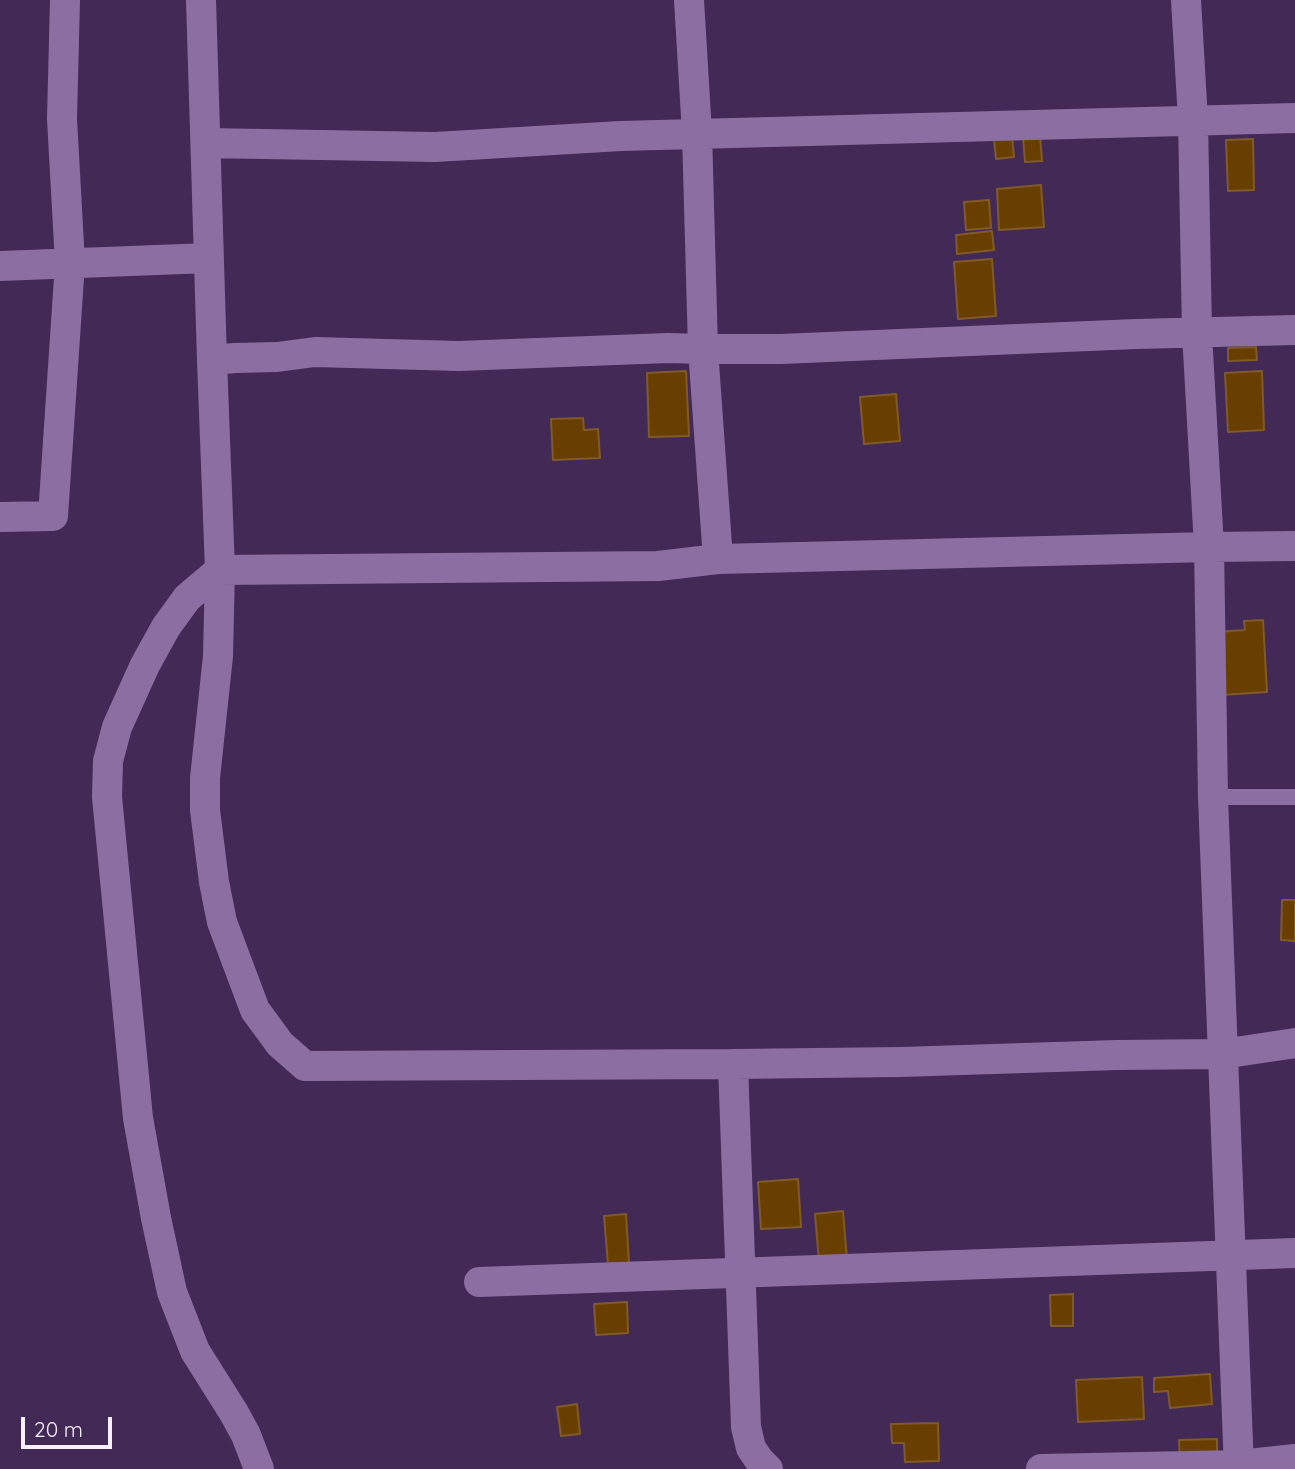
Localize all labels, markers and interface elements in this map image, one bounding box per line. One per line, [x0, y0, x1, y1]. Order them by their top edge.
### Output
scale bar [24, 1402, 116, 1446]
text: 20 m [34, 1416, 83, 1442]

